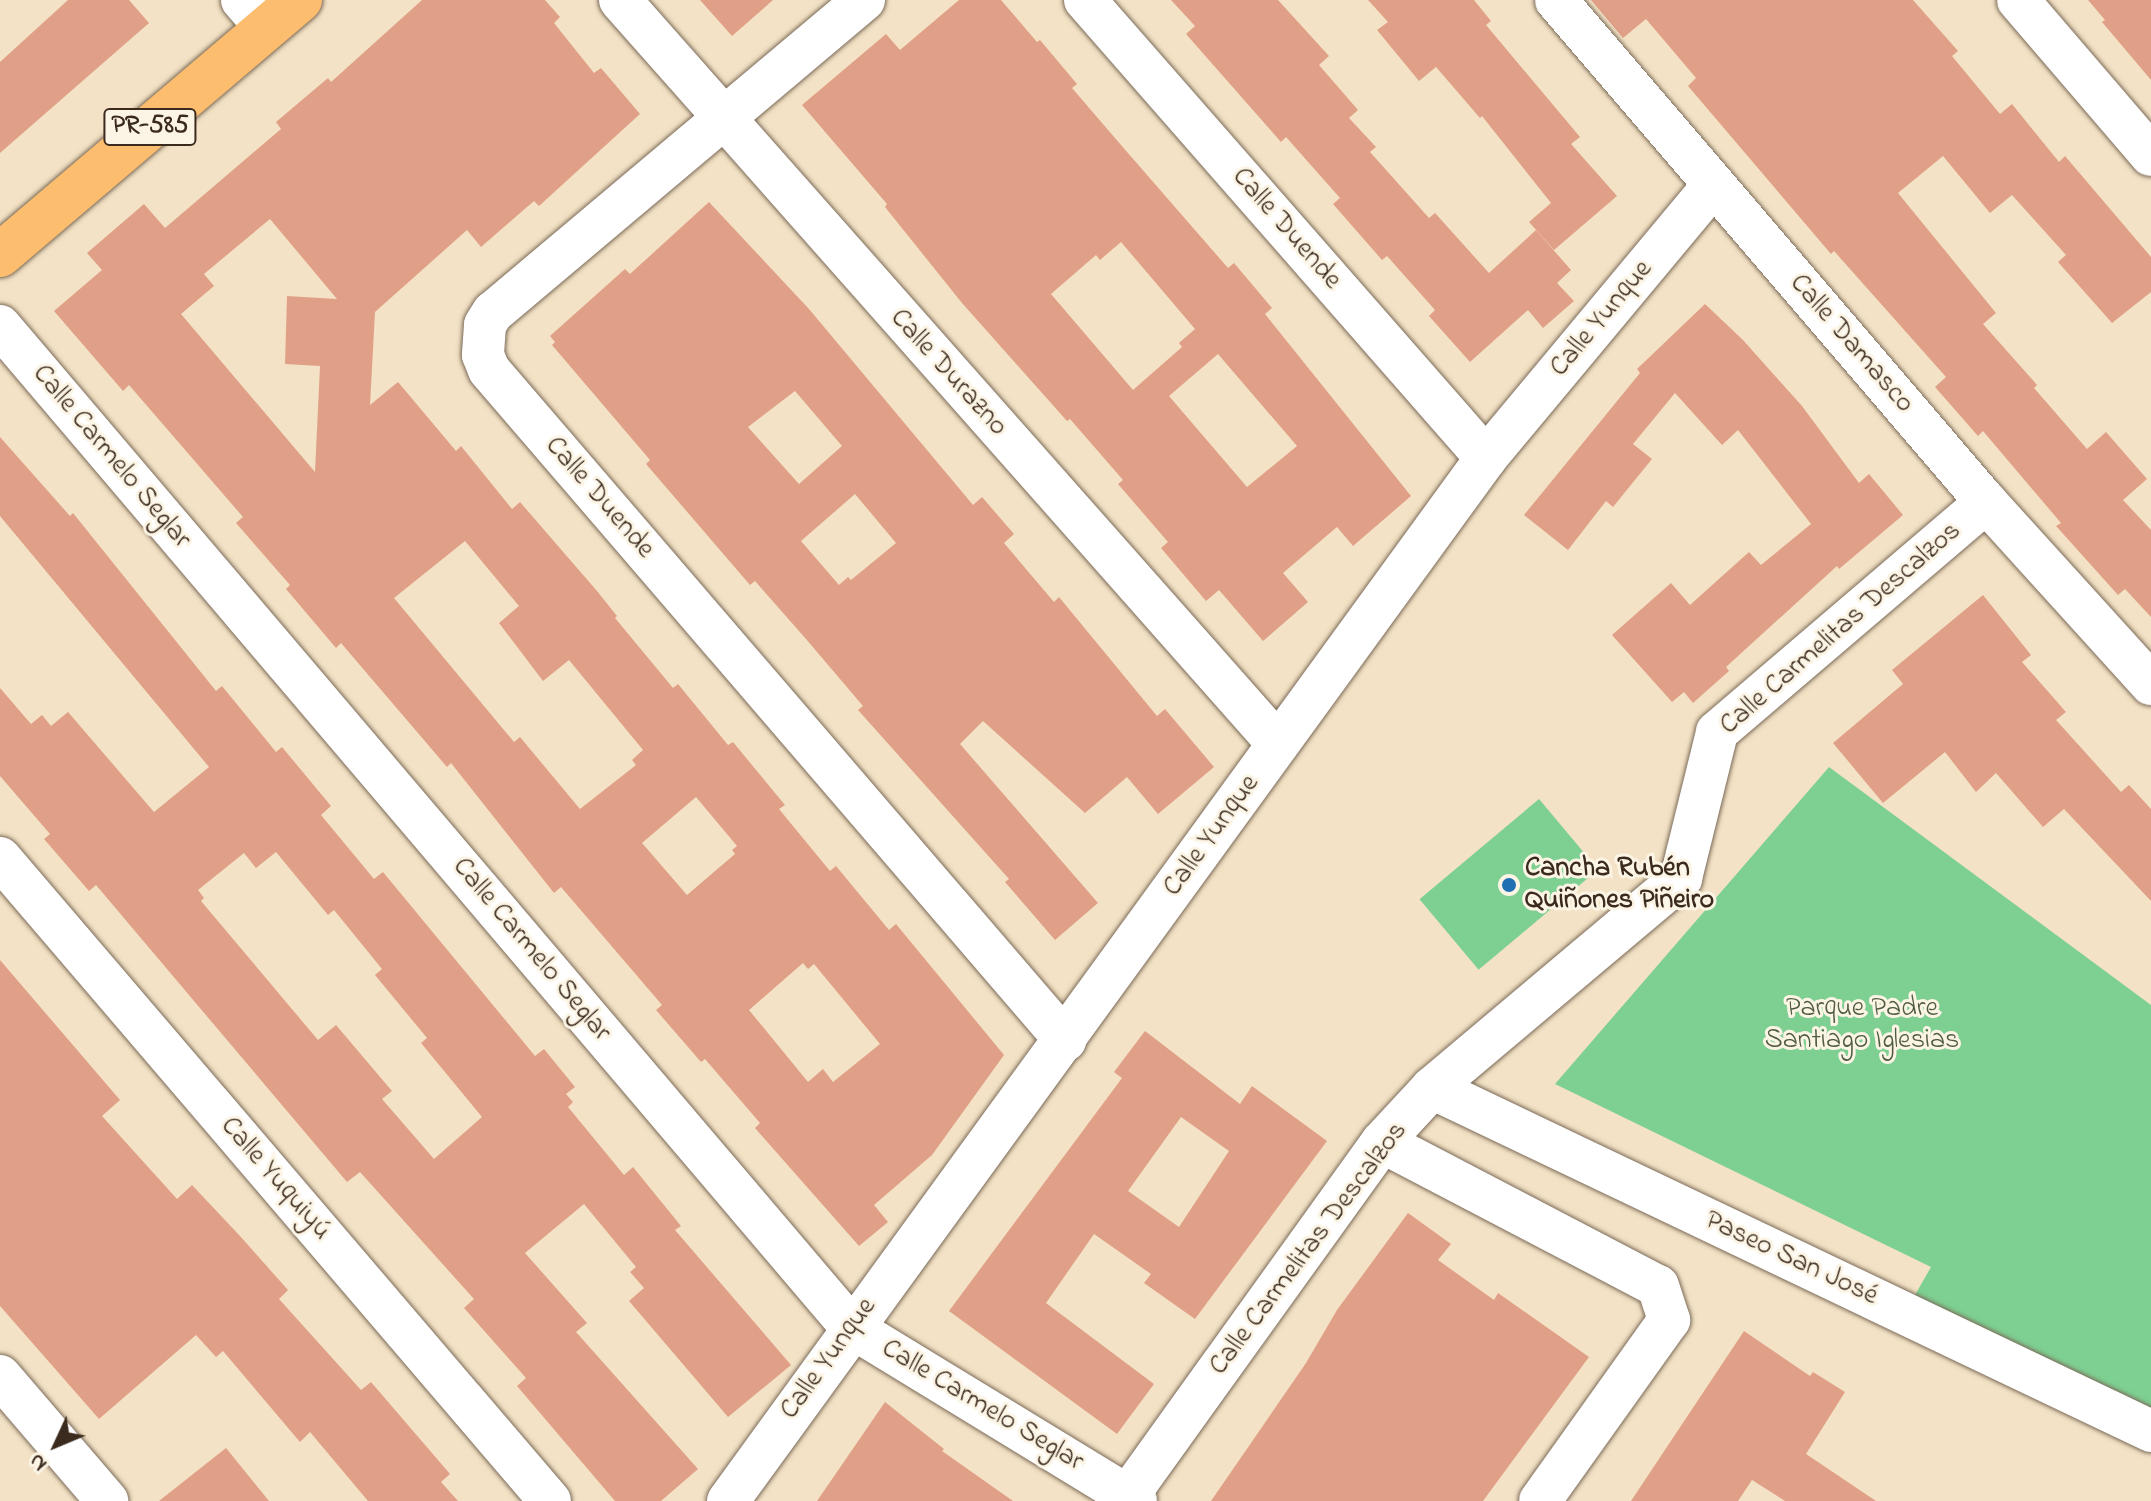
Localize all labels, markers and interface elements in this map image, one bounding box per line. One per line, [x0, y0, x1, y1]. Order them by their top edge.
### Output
road number: PR-585 [102, 105, 198, 149]
street label: Calle Duende [1224, 161, 1348, 297]
street label: Calle Yunque [1543, 254, 1661, 384]
street label: Calle Damasco [1782, 268, 1920, 420]
street label: Calle Durazno [882, 302, 1014, 444]
street label: Calle Carmelo Seglar [24, 358, 198, 556]
street label: Calle Duende [537, 430, 661, 566]
street label: Calle Carmelitas Descalzos [1714, 515, 1968, 743]
street label: Calle Yunque [1157, 769, 1267, 903]
street label: Calle Carmelo Seglar [444, 851, 618, 1049]
place label: Cancha Rubén Quiñones Piñeiro [1525, 852, 1714, 918]
marker: Cancha Rubén Quiñones Piñeiro [1500, 876, 1518, 894]
park label: Parque Padre Santiago Iglesias [1765, 992, 1959, 1058]
street label: Calle Yuquiyú [212, 1110, 338, 1248]
street label: Calle Carmelitas Descalzos [1203, 1116, 1415, 1382]
street label: Paseo San José [1699, 1204, 1883, 1314]
street label: Calle Yunque [774, 1292, 884, 1426]
street label: Calle Carmelo Seglar [875, 1332, 1089, 1480]
north arrow [16, 1405, 96, 1485]
text: N [22, 1445, 55, 1478]

